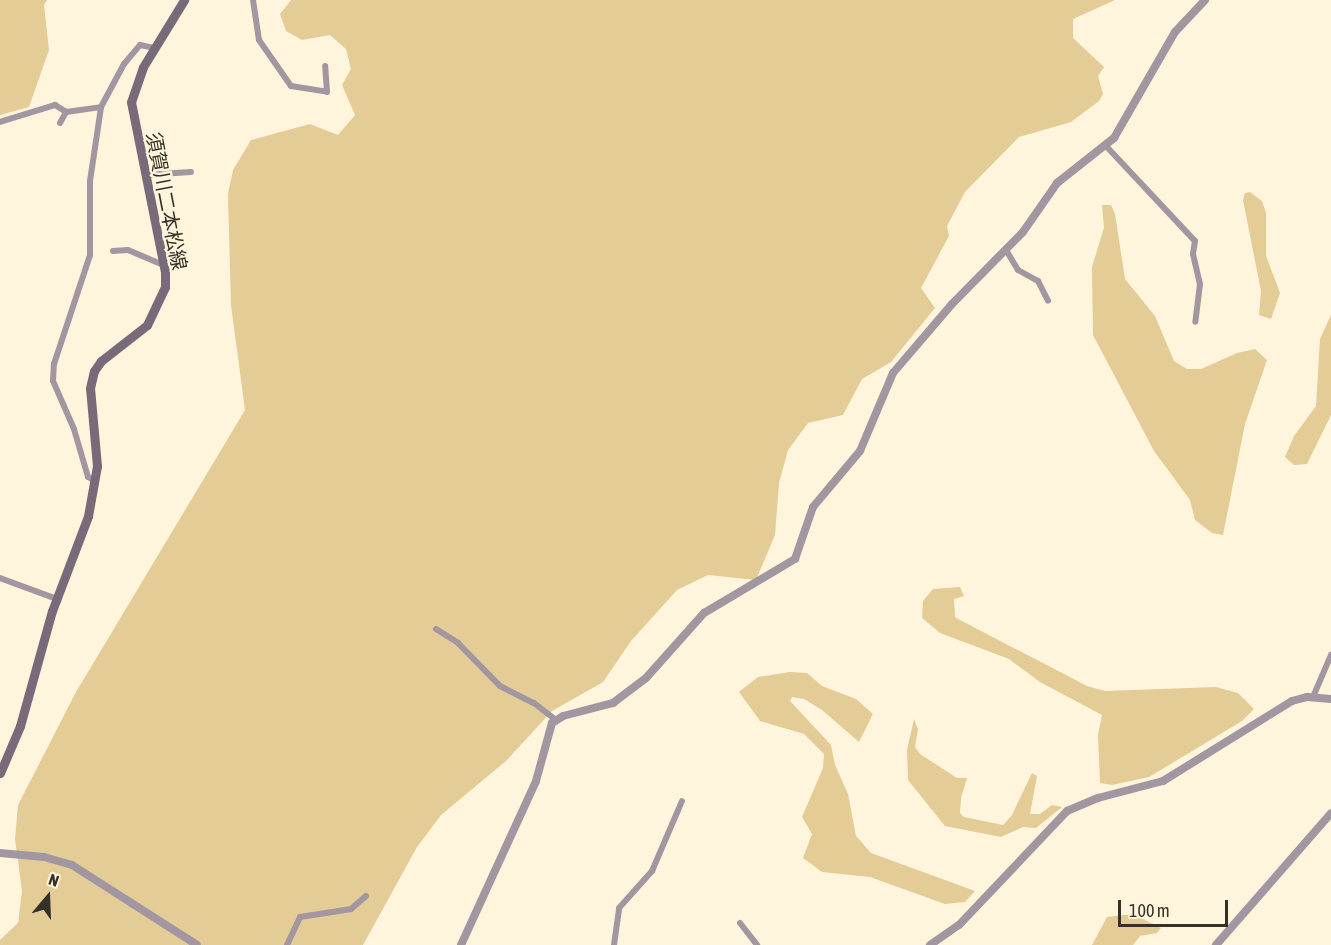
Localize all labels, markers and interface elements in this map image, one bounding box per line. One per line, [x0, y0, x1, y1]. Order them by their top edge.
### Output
street label: 須賀川二本松線 [142, 130, 192, 272]
north arrow [18, 867, 78, 927]
text: N [46, 870, 61, 890]
scale bar [1121, 888, 1230, 926]
text: 100 m [1129, 900, 1170, 921]

